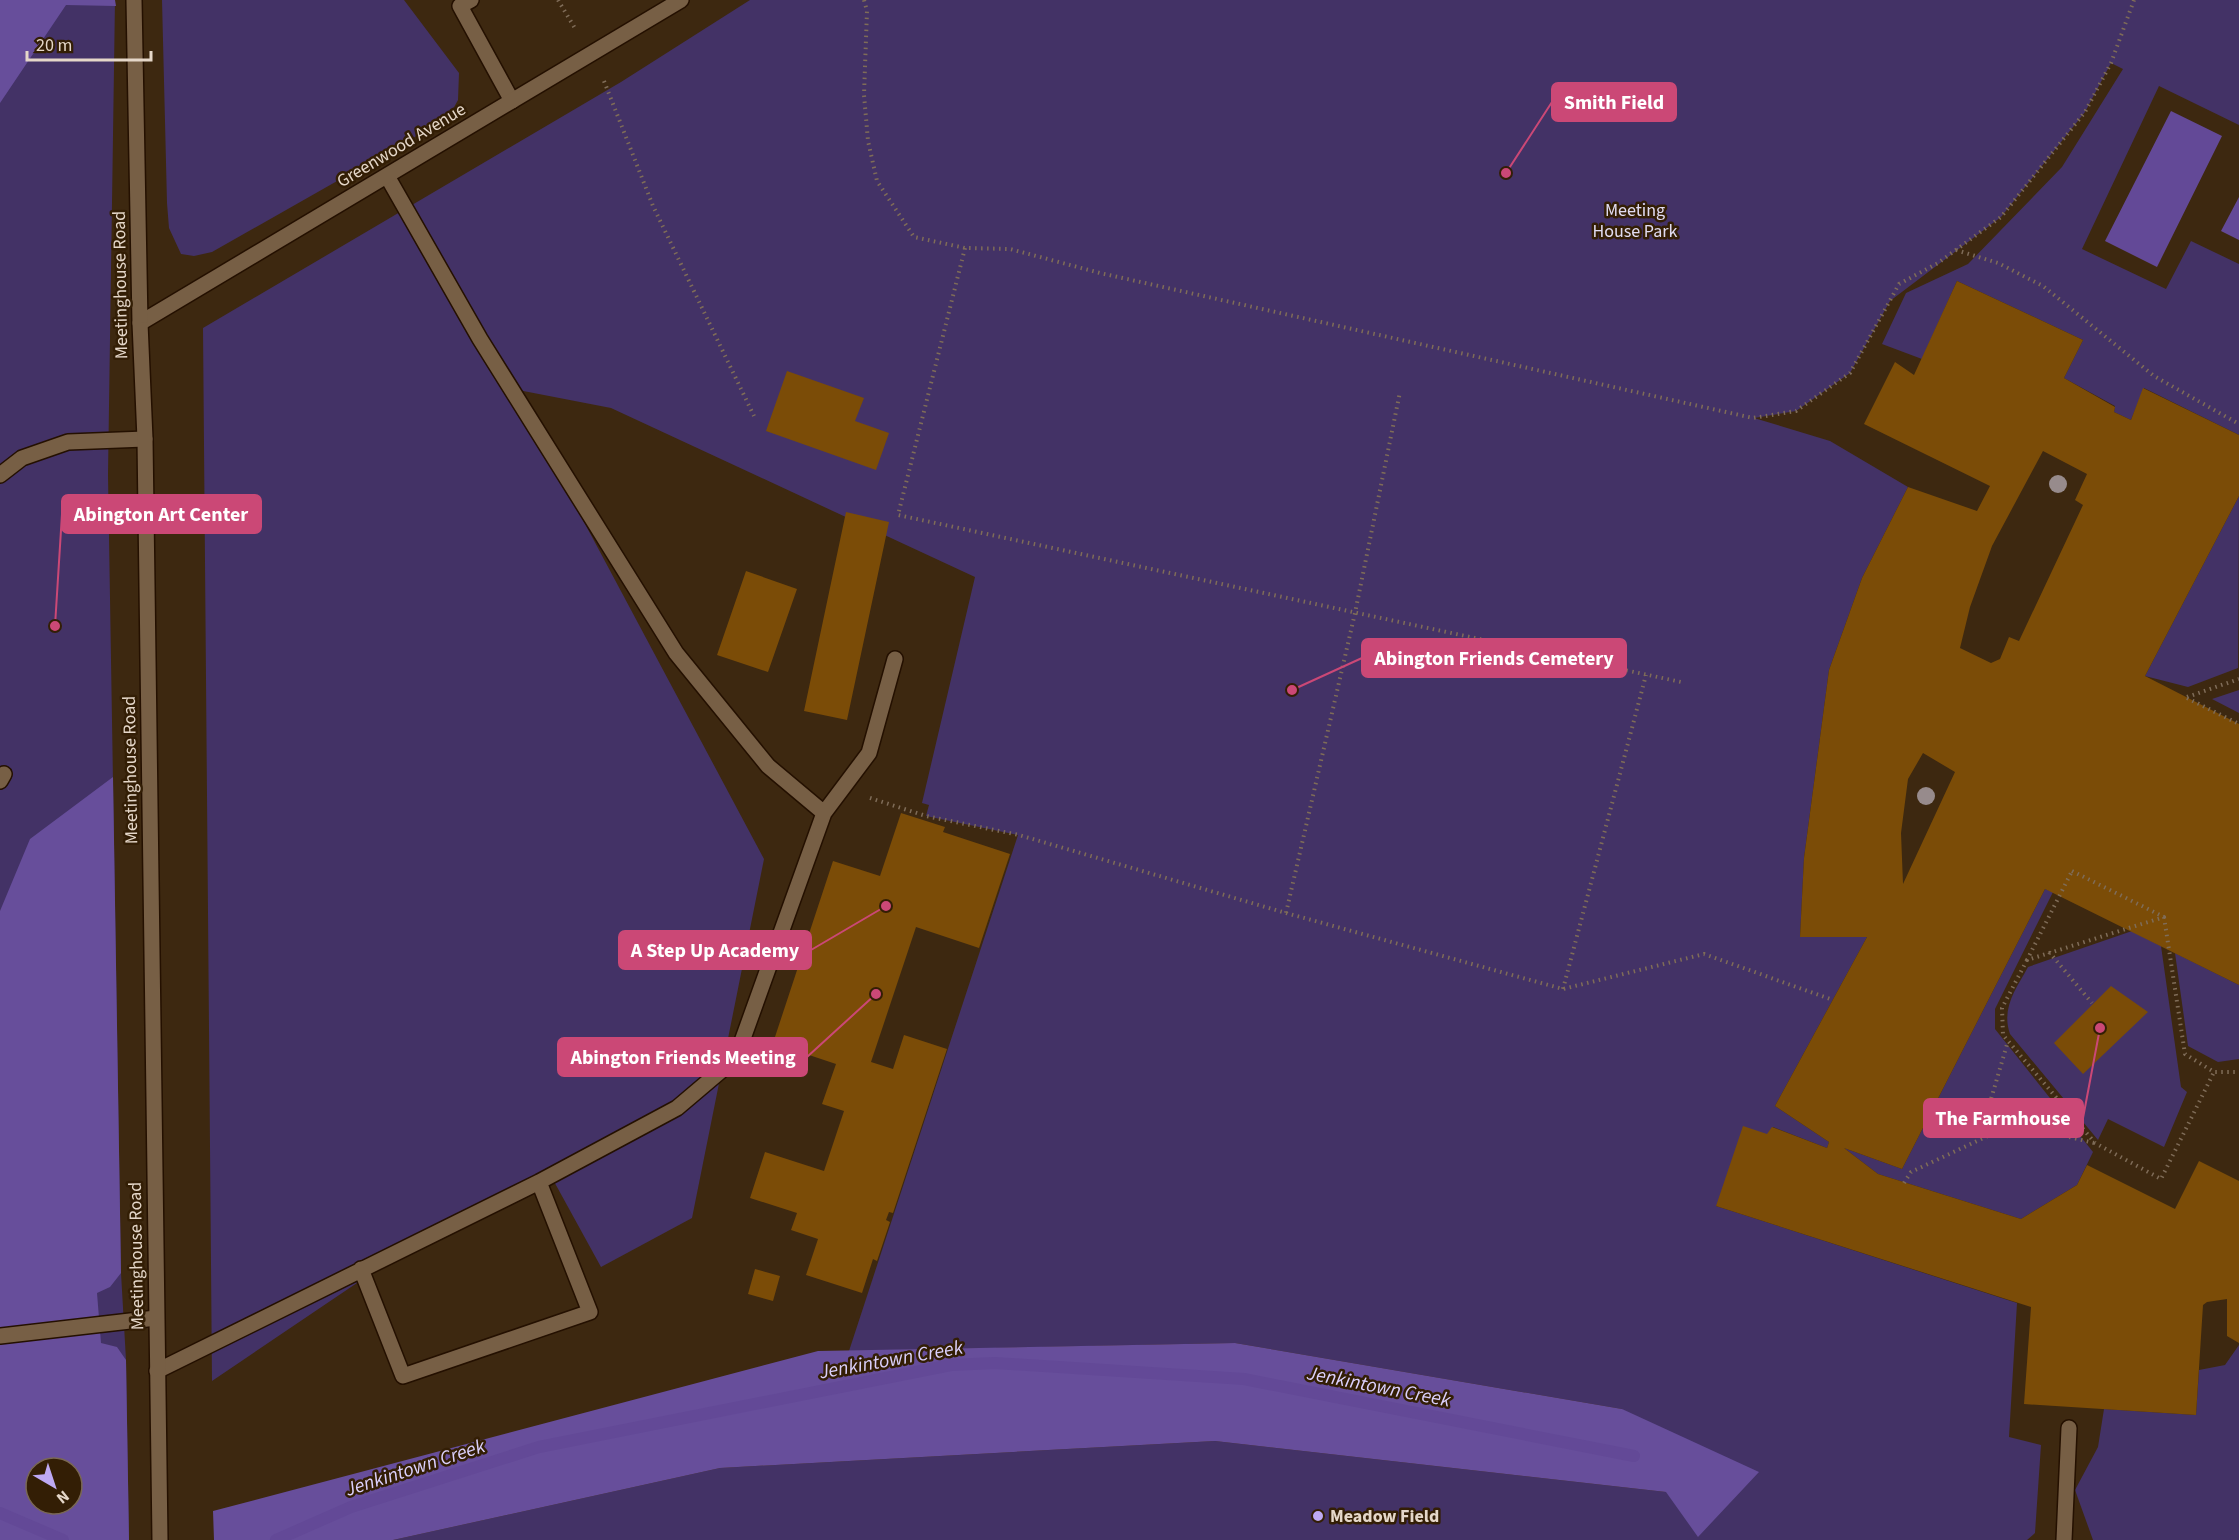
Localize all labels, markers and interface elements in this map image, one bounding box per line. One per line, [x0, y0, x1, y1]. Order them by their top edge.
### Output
scale bar [27, 24, 152, 62]
text: 20 m [36, 33, 72, 58]
callout: Smith Field [1552, 83, 1676, 121]
text: Smith Field [1564, 89, 1664, 117]
street label: Greenwood Avenue [332, 97, 470, 194]
park label: Meeting House Park [1592, 198, 1678, 244]
street label: Meetinghouse Road [107, 211, 134, 359]
callout: Abington Art Center [62, 495, 261, 533]
text: Abington Art Center [73, 501, 248, 529]
callout: Abington Friends Cemetery [1362, 639, 1626, 677]
text: Abington Friends Cemetery [1373, 645, 1614, 673]
street label: Meetinghouse Road [117, 696, 144, 844]
callout: A Step Up Academy [619, 931, 811, 969]
text: A Step Up Academy [630, 937, 800, 965]
callout: Abington Friends Meeting [558, 1038, 807, 1076]
text: Abington Friends Meeting [569, 1044, 796, 1072]
callout: The Farmhouse [1924, 1099, 2083, 1137]
text: The Farmhouse [1935, 1105, 2071, 1133]
street label: Meetinghouse Road [123, 1182, 150, 1330]
water label: Jenkintown Creek [816, 1333, 966, 1387]
water label: Jenkintown Creek [1304, 1359, 1453, 1415]
water label: Jenkintown Creek [341, 1432, 489, 1504]
north arrow [24, 1456, 84, 1516]
text: N [52, 1485, 74, 1509]
place label: Meadow Field [1330, 1504, 1439, 1529]
marker: Meadow Field [1311, 1509, 1325, 1523]

